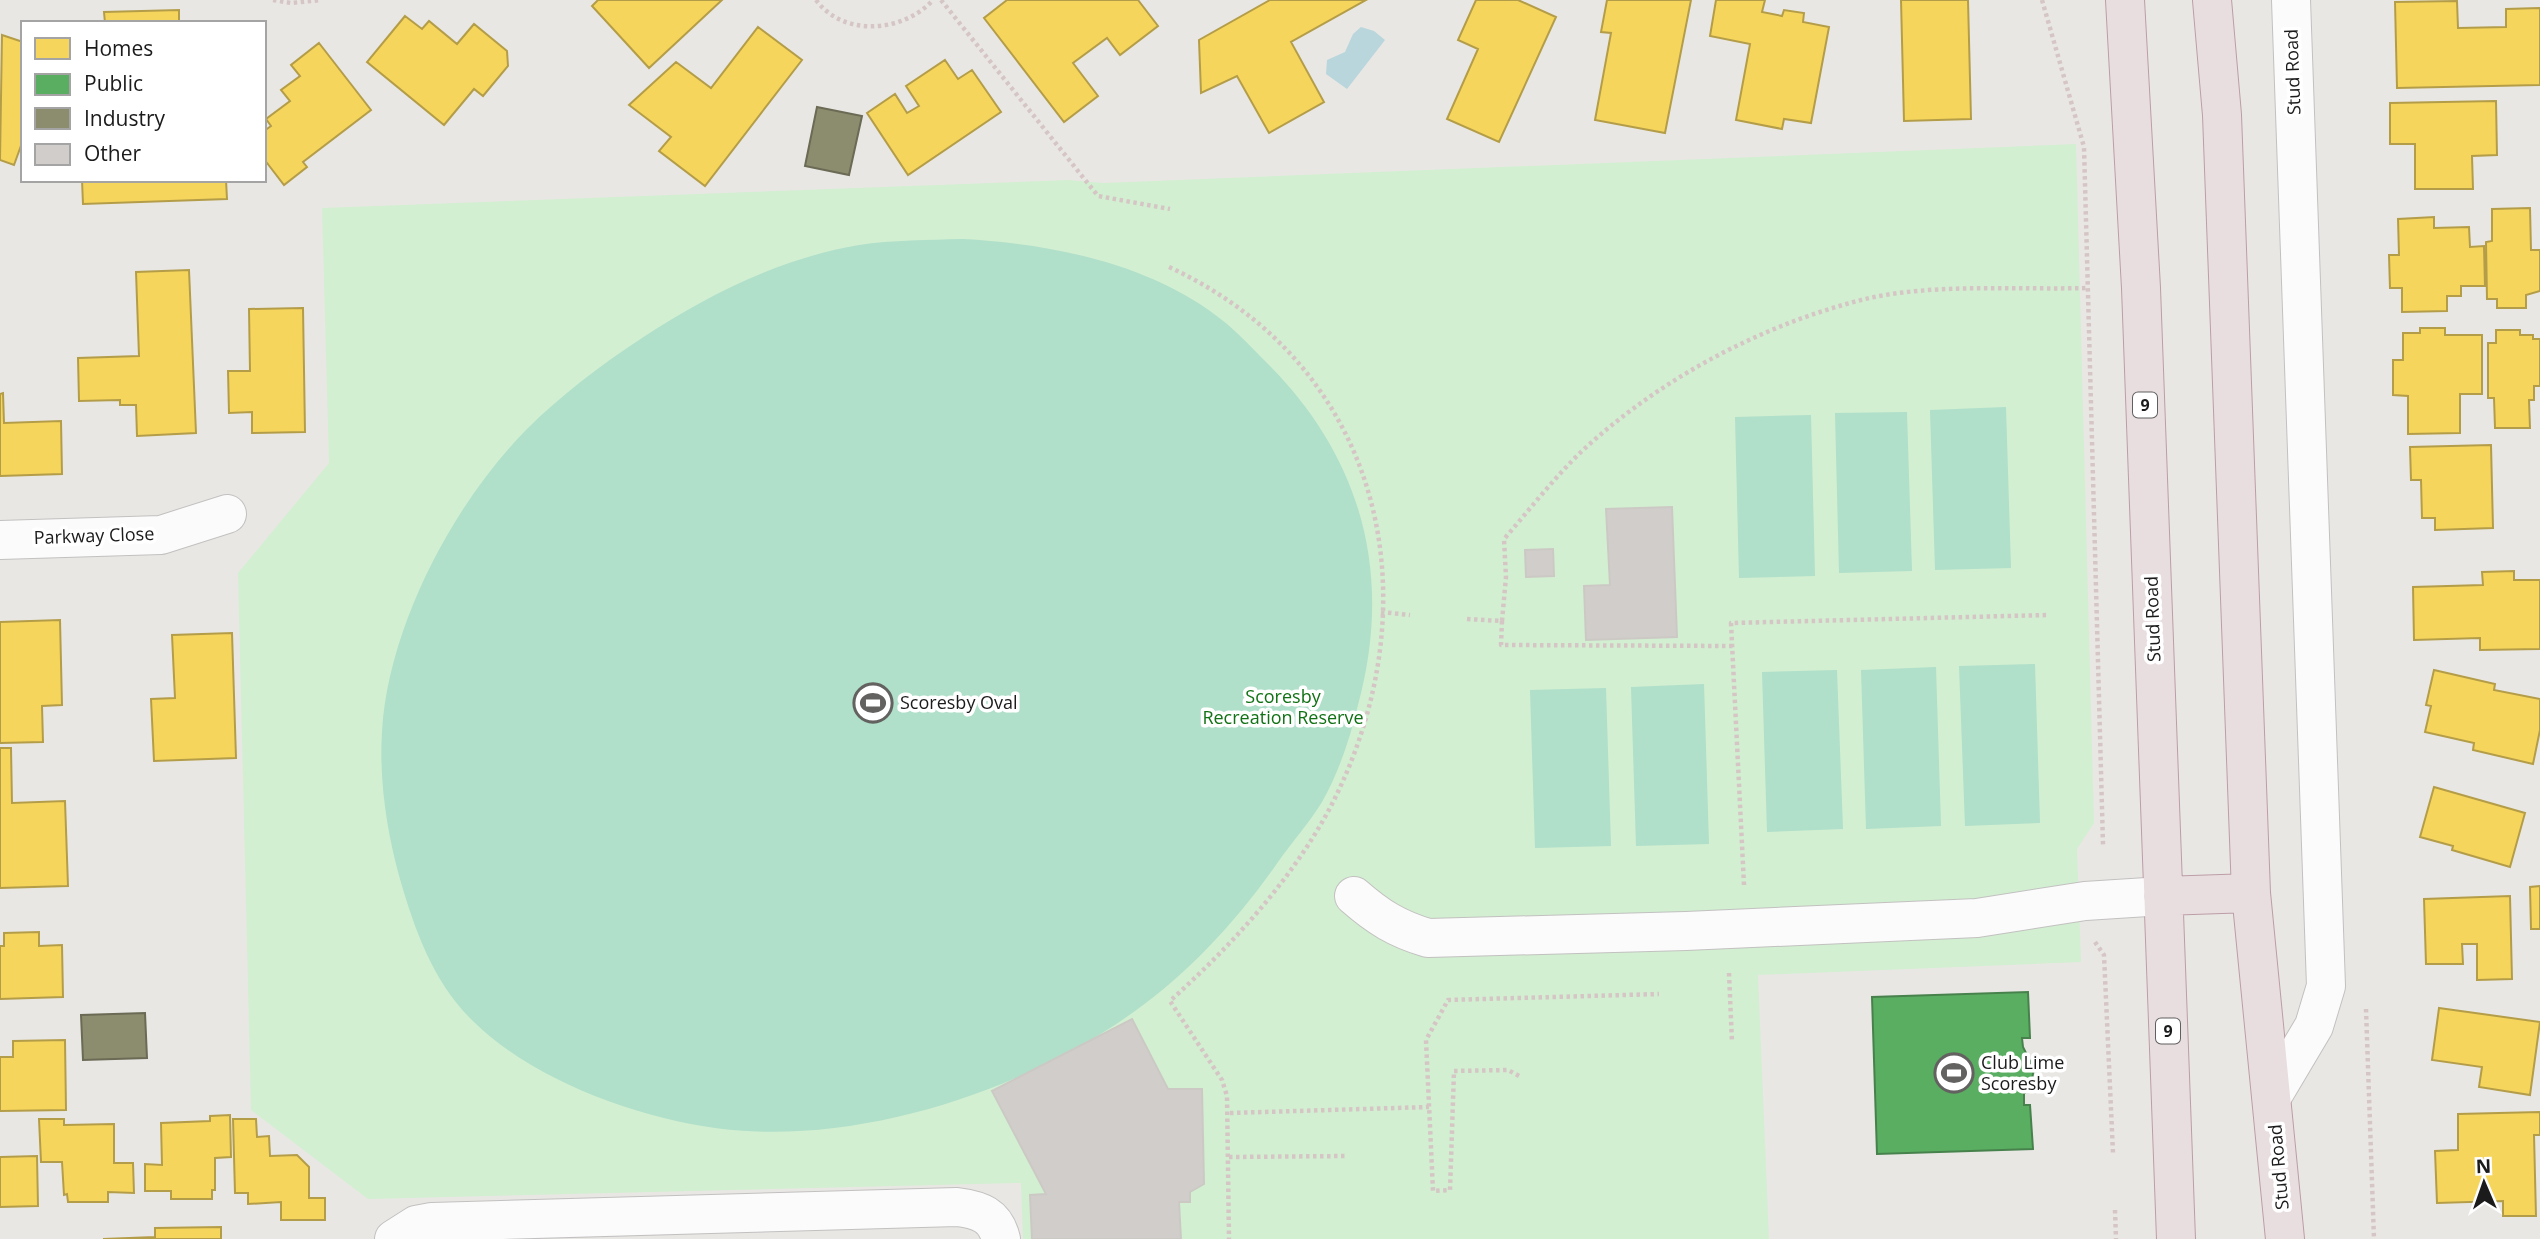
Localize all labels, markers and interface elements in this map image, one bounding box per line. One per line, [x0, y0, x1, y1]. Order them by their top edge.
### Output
legend [21, 21, 266, 182]
street label: Stud Road [2279, 29, 2305, 115]
text: Homes [84, 34, 153, 62]
text: Public [84, 69, 143, 97]
text: Industry [84, 104, 166, 132]
text: Other [84, 139, 141, 167]
road number: 9 [2133, 392, 2157, 418]
street label: Parkway Close [33, 521, 155, 549]
street label: Stud Road [2139, 576, 2165, 662]
sports icon: Scoresby Oval [852, 682, 894, 724]
park label: Scoresby Recreation Reserve [1202, 684, 1364, 729]
place label: Scoresby Oval [900, 690, 1018, 714]
road number: 9 [2156, 1018, 2180, 1044]
place label: Club Lime Scoresby [1981, 1050, 2064, 1095]
sports icon: Club Lime Scoresby [1933, 1052, 1975, 1094]
street label: Stud Road [2262, 1123, 2294, 1211]
north arrow [2449, 1148, 2519, 1218]
text: N [2475, 1153, 2492, 1179]

